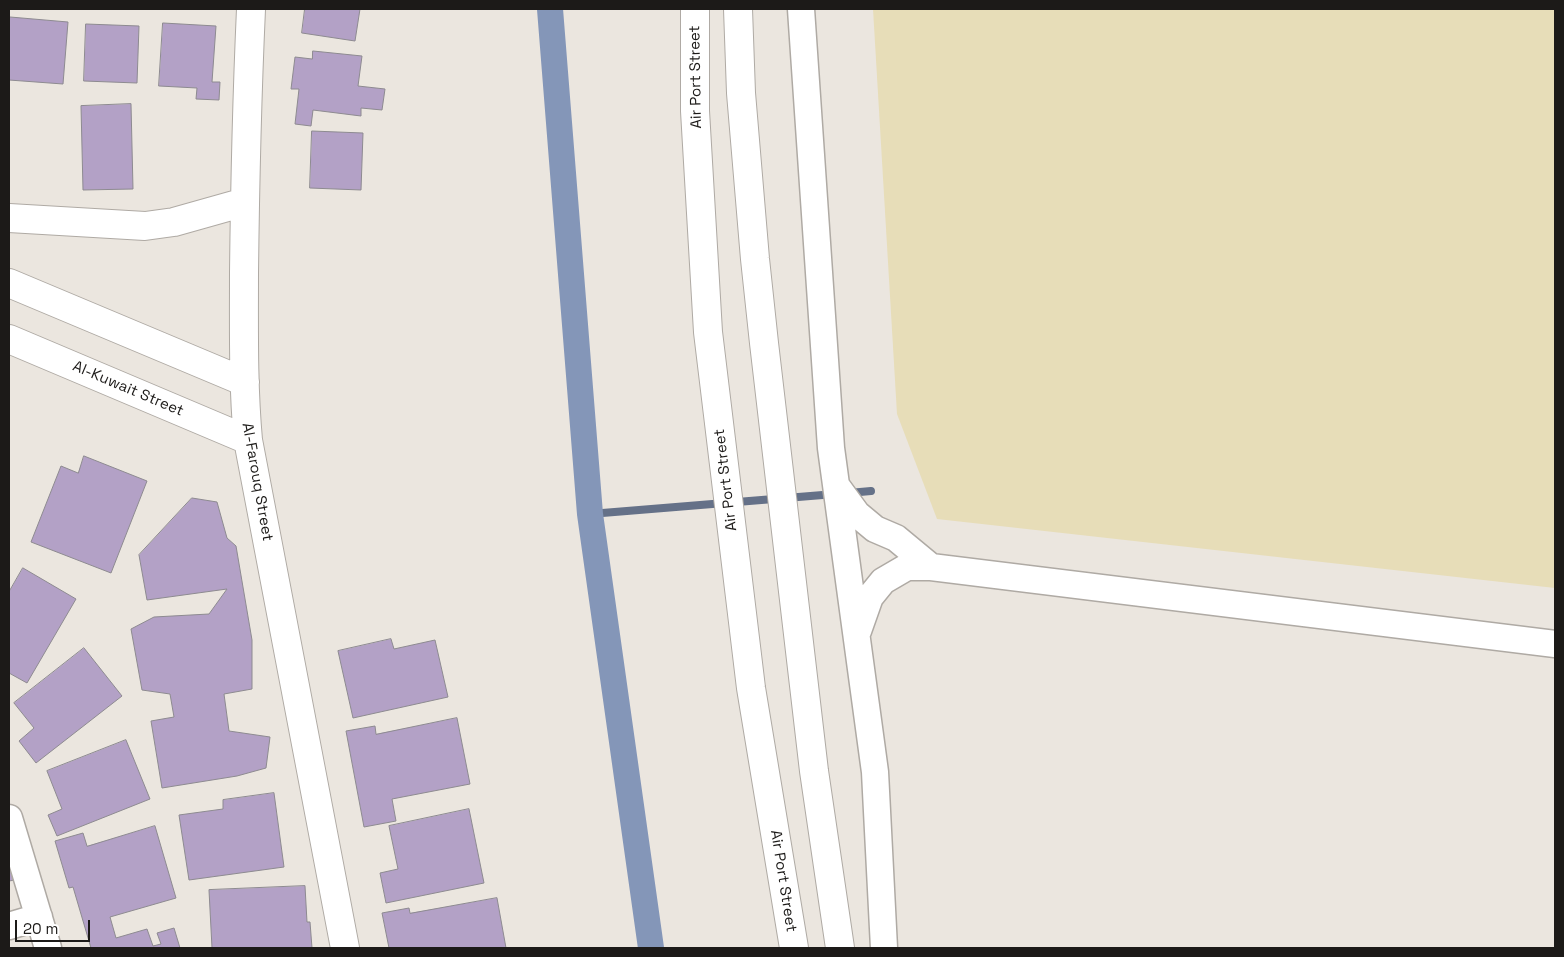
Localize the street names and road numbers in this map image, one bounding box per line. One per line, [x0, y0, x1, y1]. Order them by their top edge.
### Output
street label: Air Port Street [686, 25, 706, 129]
street label: Al-Kuwait Street [70, 357, 186, 421]
street label: Al-Farouq Street [238, 421, 276, 543]
street label: Air Port Street [711, 428, 741, 532]
street label: Air Port Street [766, 829, 800, 933]

